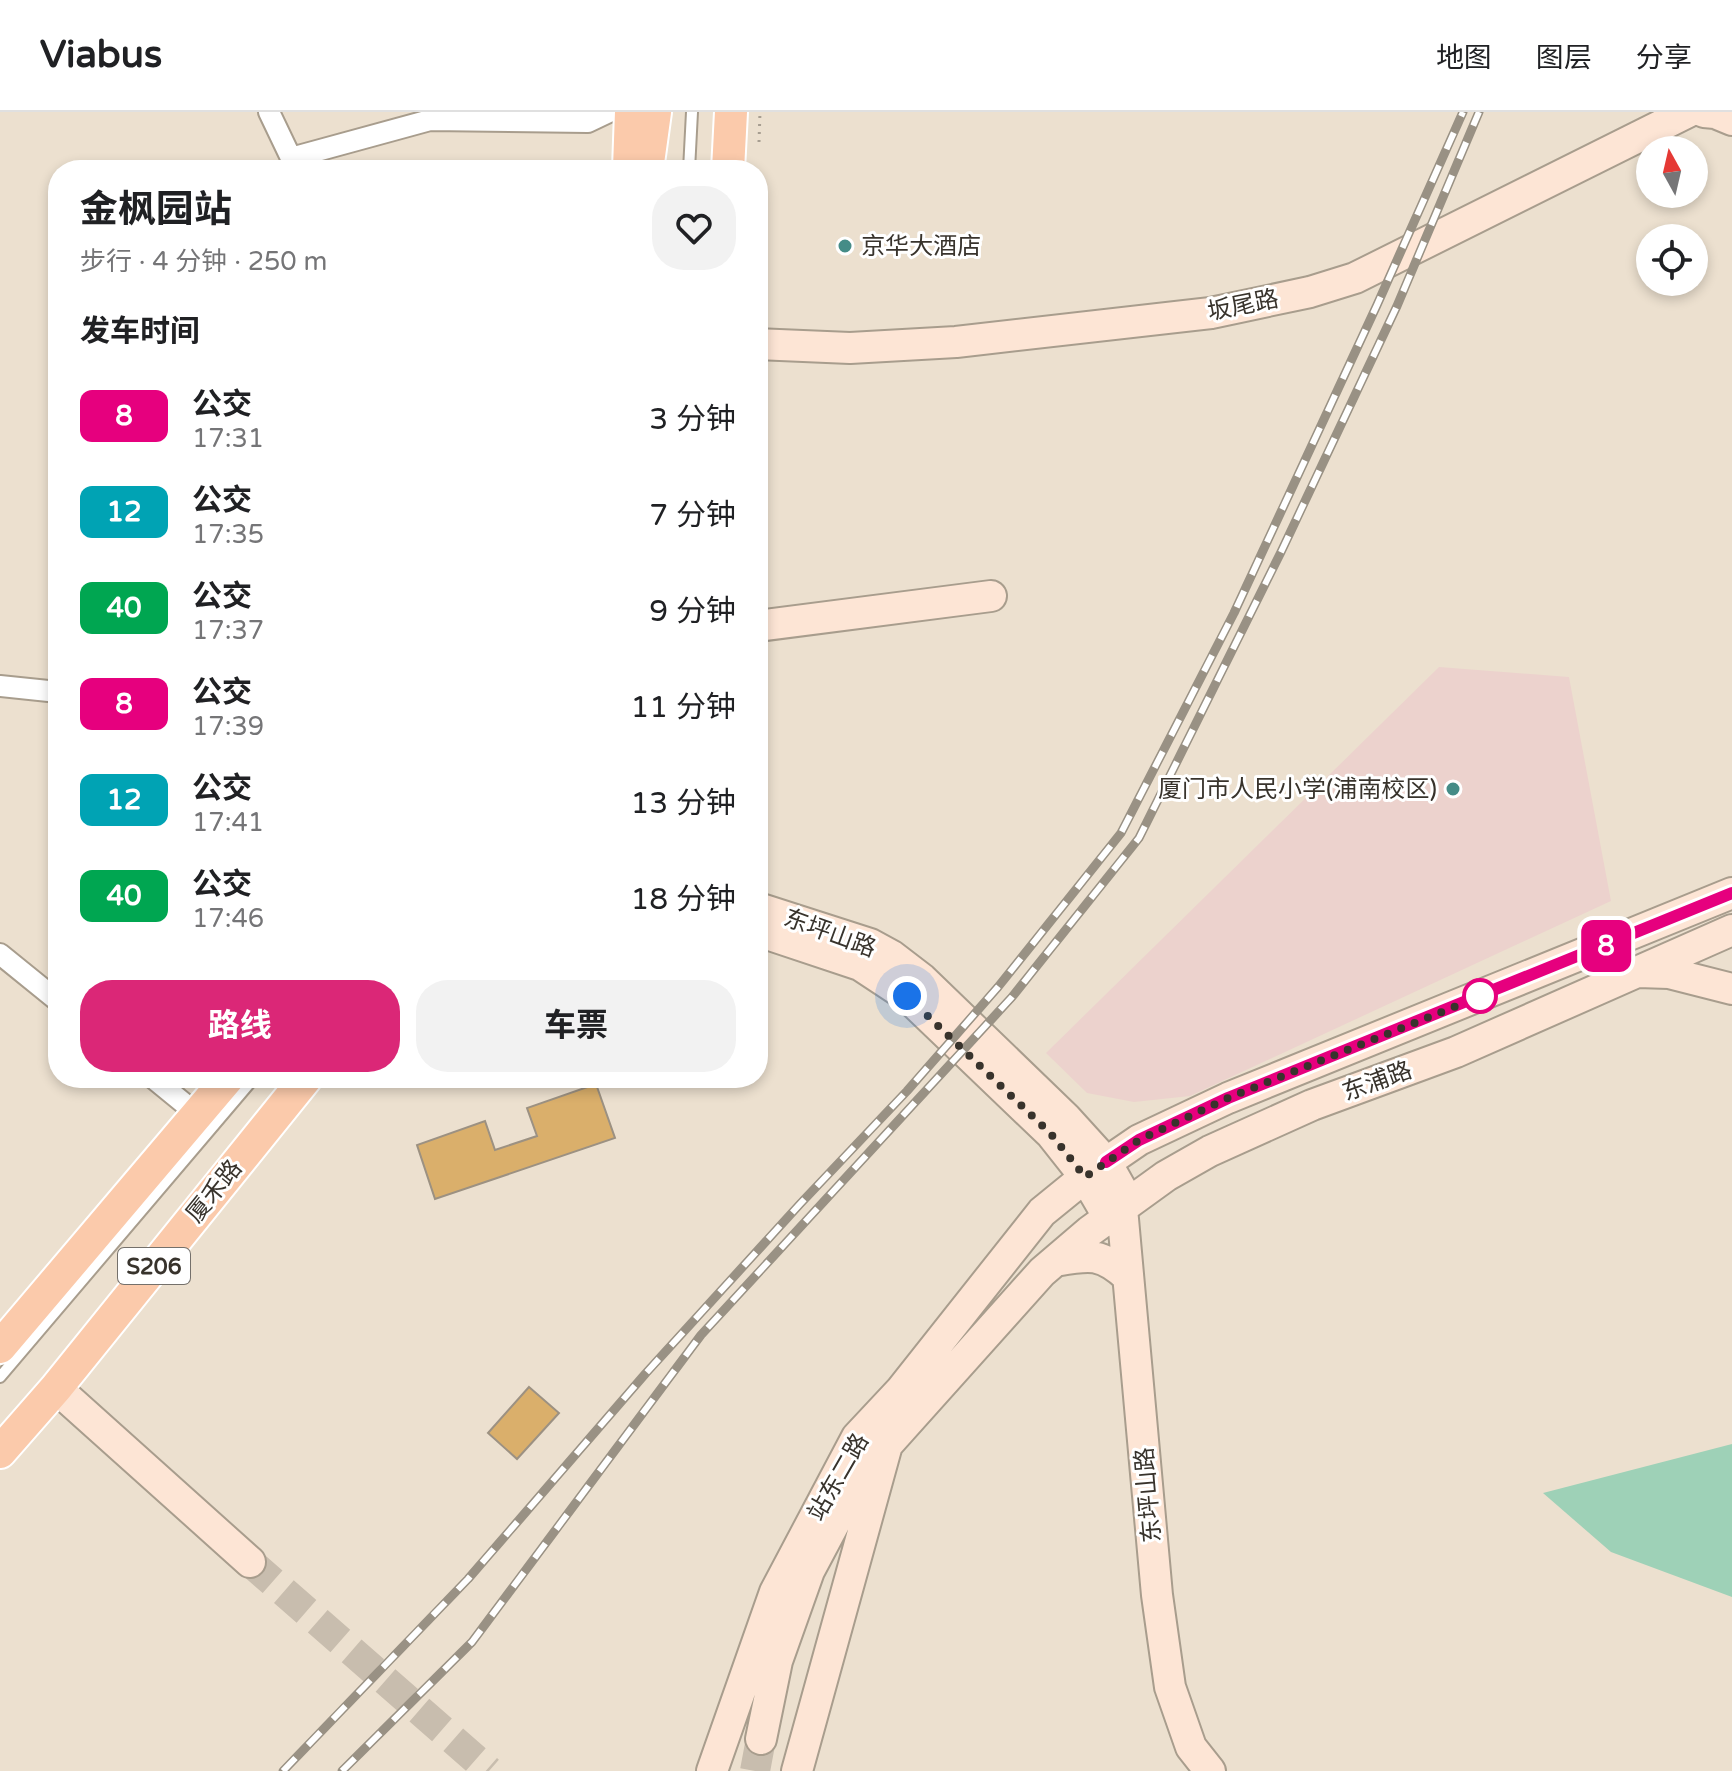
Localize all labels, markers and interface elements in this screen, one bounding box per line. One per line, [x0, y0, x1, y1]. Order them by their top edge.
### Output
text: Viabus [40, 32, 162, 78]
text: 地图 [1436, 41, 1492, 75]
text: 图层 [1536, 41, 1592, 75]
text: 分享 [1636, 41, 1692, 75]
north arrow [1636, 136, 1708, 208]
map controls [1636, 136, 1708, 296]
button: heart [652, 186, 736, 270]
text: 金枫园站 [80, 187, 232, 233]
button: locate [1636, 224, 1708, 296]
place label: 京华大酒店 [861, 232, 981, 261]
marker: 京华大酒店 [836, 237, 854, 255]
text: 步行 · 4 分钟 · 250 m [80, 246, 327, 277]
street label: 坂尾路 [1205, 284, 1281, 327]
text: 发车时间 [80, 313, 200, 350]
text: 公交 [192, 386, 252, 423]
text: 8 [115, 399, 133, 433]
text: 3 分钟 [649, 401, 736, 438]
text: 17:31 [192, 423, 264, 454]
text: 公交 [192, 482, 252, 519]
text: 12 [106, 495, 142, 529]
text: 7 分钟 [649, 497, 736, 534]
text: 17:35 [192, 519, 264, 550]
text: 公交 [192, 578, 252, 615]
text: 40 [106, 591, 142, 625]
text: 9 分钟 [649, 593, 736, 630]
text: 17:37 [192, 615, 264, 646]
text: 公交 [192, 674, 252, 711]
text: 8 [115, 687, 133, 721]
text: 11 分钟 [631, 689, 736, 726]
text: 17:39 [192, 711, 264, 742]
text: 公交 [192, 770, 252, 807]
place label: 厦门市人民小学(浦南校区) [1158, 775, 1437, 804]
marker: 厦门市人民小学(浦南校区) [1444, 780, 1462, 798]
text: 12 [106, 783, 142, 817]
text: 13 分钟 [631, 785, 736, 822]
text: 17:41 [192, 807, 264, 838]
text: 公交 [192, 866, 252, 903]
text: 40 [106, 879, 142, 913]
text: 18 分钟 [631, 881, 736, 918]
text: 17:46 [192, 903, 264, 934]
street label: 东坪山路 [780, 903, 880, 964]
line badge: 8 [1580, 920, 1632, 972]
text: 8 [1597, 929, 1615, 963]
your location [887, 976, 927, 1016]
unlabelled marker [1463, 979, 1497, 1013]
button: 路线 [80, 980, 400, 1072]
button: 车票 [416, 980, 736, 1072]
street label: 东浦路 [1338, 1056, 1416, 1107]
street label: 厦禾路 [180, 1154, 248, 1228]
road number: S206 [118, 1248, 190, 1284]
street label: 站东二路 [802, 1428, 875, 1526]
street label: 东坪山路 [1130, 1446, 1167, 1544]

